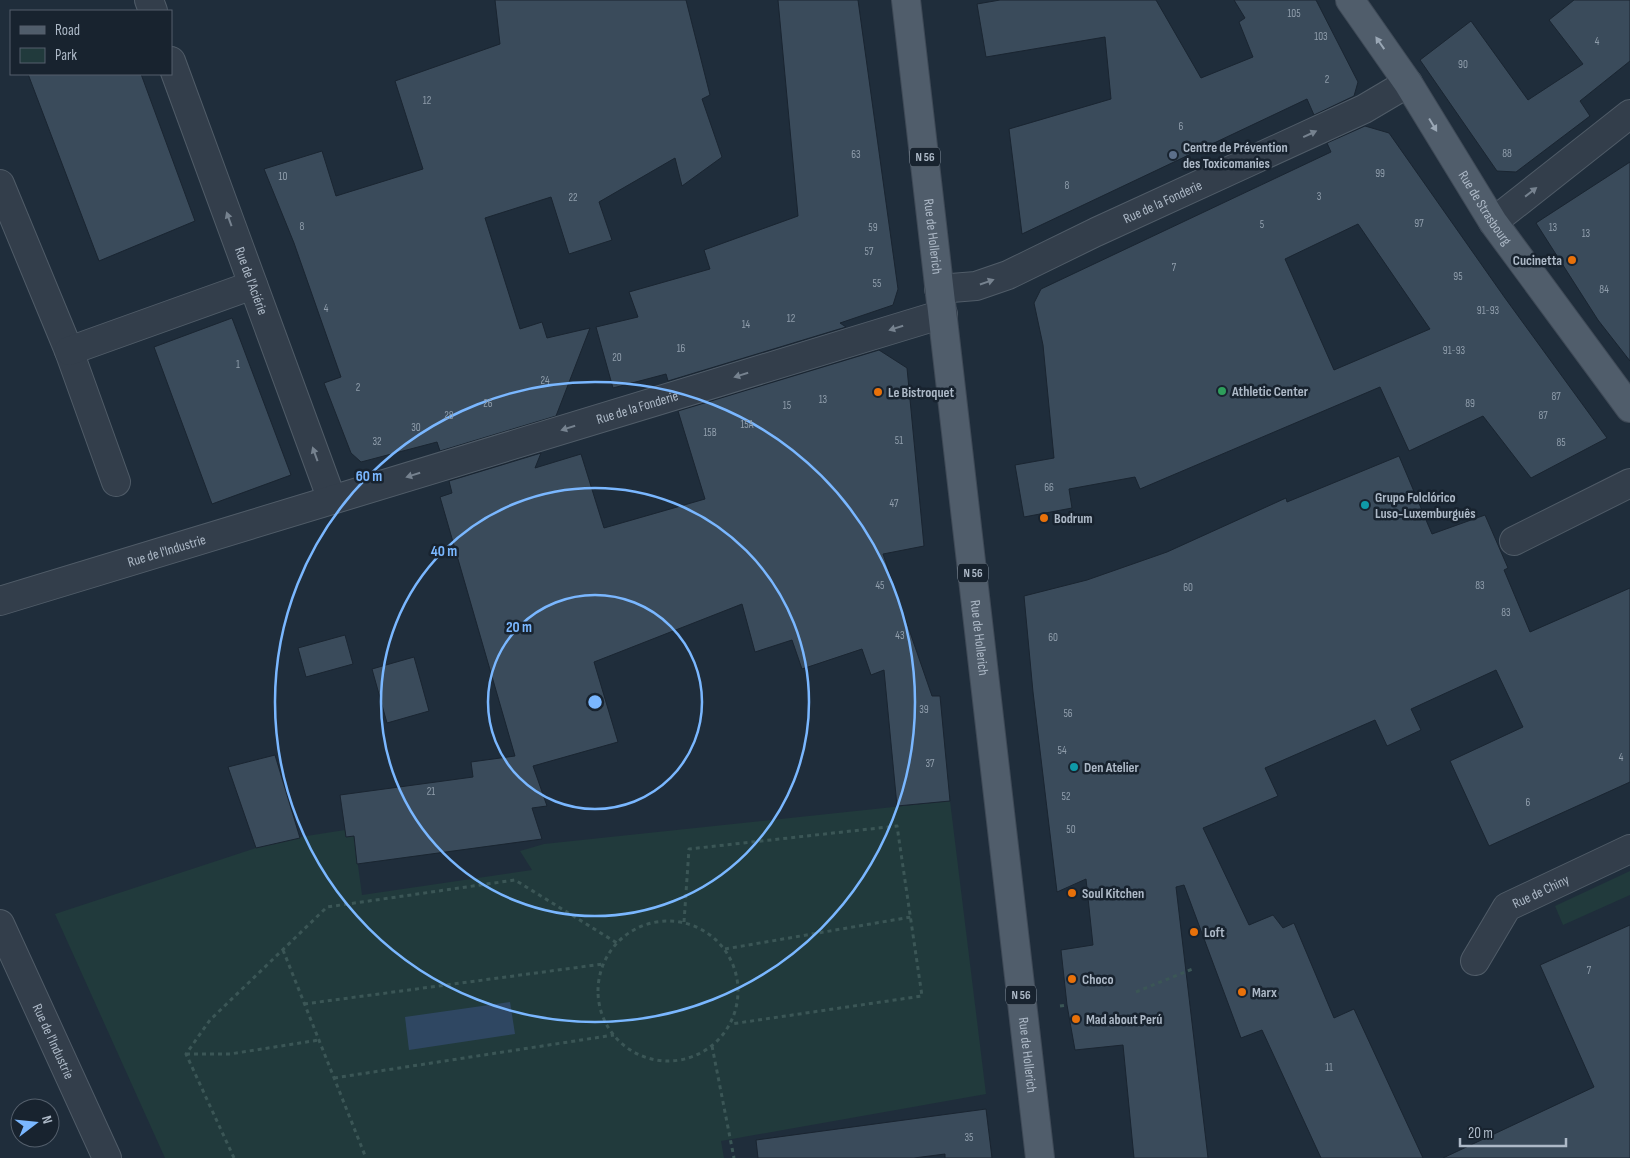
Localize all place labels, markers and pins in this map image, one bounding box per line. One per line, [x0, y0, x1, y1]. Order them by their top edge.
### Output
place label: Centre de Prévention des Toxicomanies [1183, 139, 1288, 172]
marker: Centre de Prévention des Toxicomanies [1167, 149, 1179, 161]
place label: Cucinetta [1513, 252, 1562, 269]
marker: Cucinetta [1566, 254, 1578, 266]
place label: Athletic Center [1231, 383, 1309, 400]
place label: Le Bistroquet [888, 384, 955, 401]
marker: Athletic Center [1216, 385, 1228, 397]
marker: Le Bistroquet [872, 386, 884, 398]
place label: Grupo Folclórico Luso-Luxemburguês [1375, 489, 1476, 522]
marker: Grupo Folclórico Luso-Luxemburguês [1359, 499, 1371, 511]
place label: Bodrum [1054, 510, 1093, 527]
marker: Bodrum [1038, 512, 1050, 524]
centre of rings [586, 693, 604, 711]
place label: Den Atelier [1084, 759, 1140, 776]
marker: Den Atelier [1068, 761, 1080, 773]
place label: Soul Kitchen [1082, 885, 1144, 902]
marker: Soul Kitchen [1066, 887, 1078, 899]
place label: Loft [1204, 924, 1225, 941]
marker: Loft [1188, 926, 1200, 938]
place label: Choco [1082, 971, 1114, 988]
marker: Choco [1066, 973, 1078, 985]
place label: Marx [1252, 984, 1277, 1001]
marker: Marx [1236, 986, 1248, 998]
place label: Mad about Perú [1086, 1011, 1162, 1028]
marker: Mad about Perú [1070, 1013, 1082, 1025]

